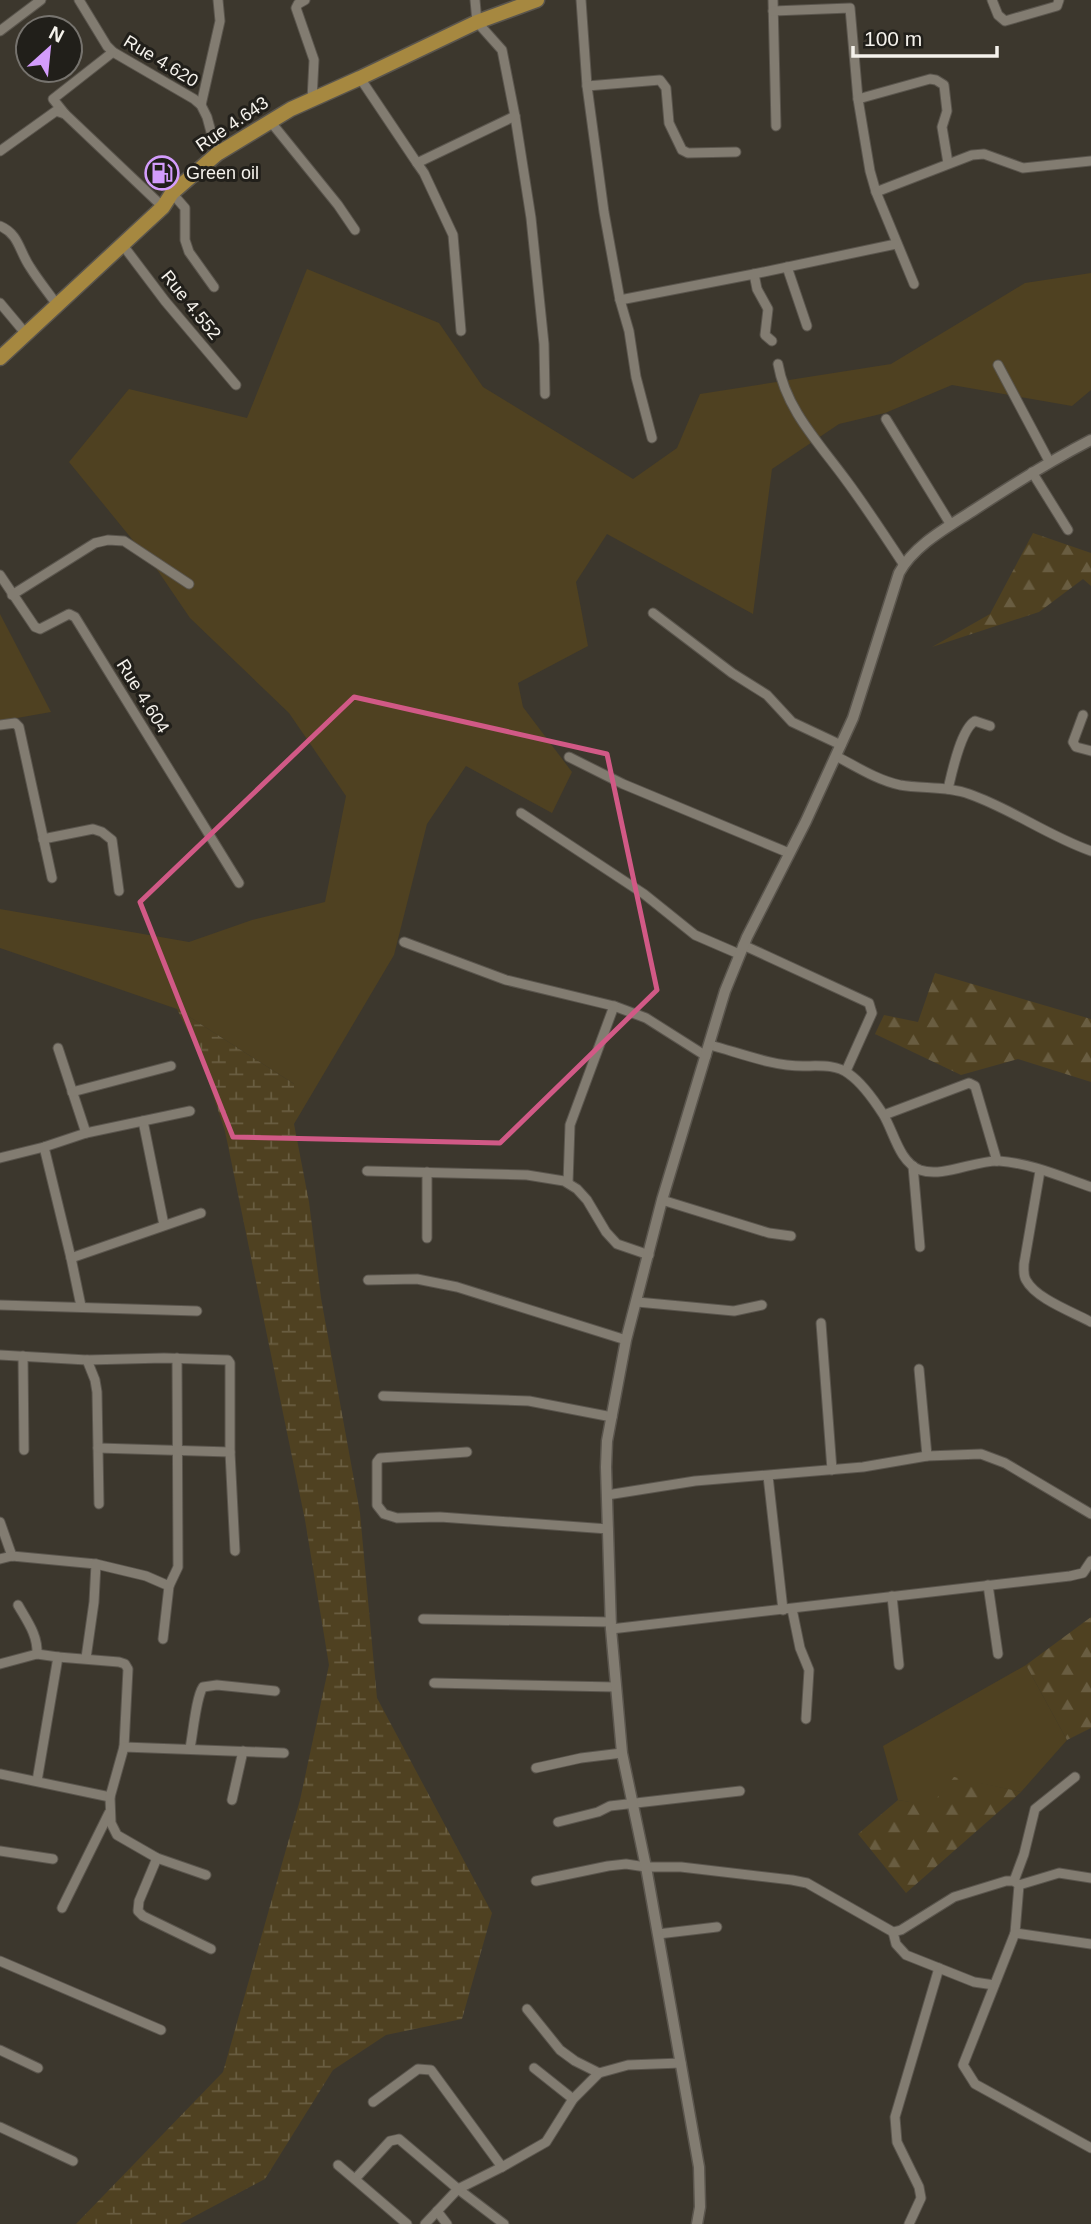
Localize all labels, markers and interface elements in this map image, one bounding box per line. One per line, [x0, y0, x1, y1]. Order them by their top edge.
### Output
north arrow [14, 14, 84, 84]
scale bar [853, 14, 996, 58]
text: N [46, 22, 67, 47]
text: 100 m [864, 27, 922, 50]
street label: Rue 4.620 [120, 31, 202, 91]
street label: Rue 4.643 [192, 92, 272, 156]
fuel station icon: Green oil [143, 154, 181, 192]
place label: Green oil [186, 163, 259, 183]
street label: Rue 4.552 [157, 266, 225, 344]
street label: Rue 4.604 [113, 655, 173, 737]

